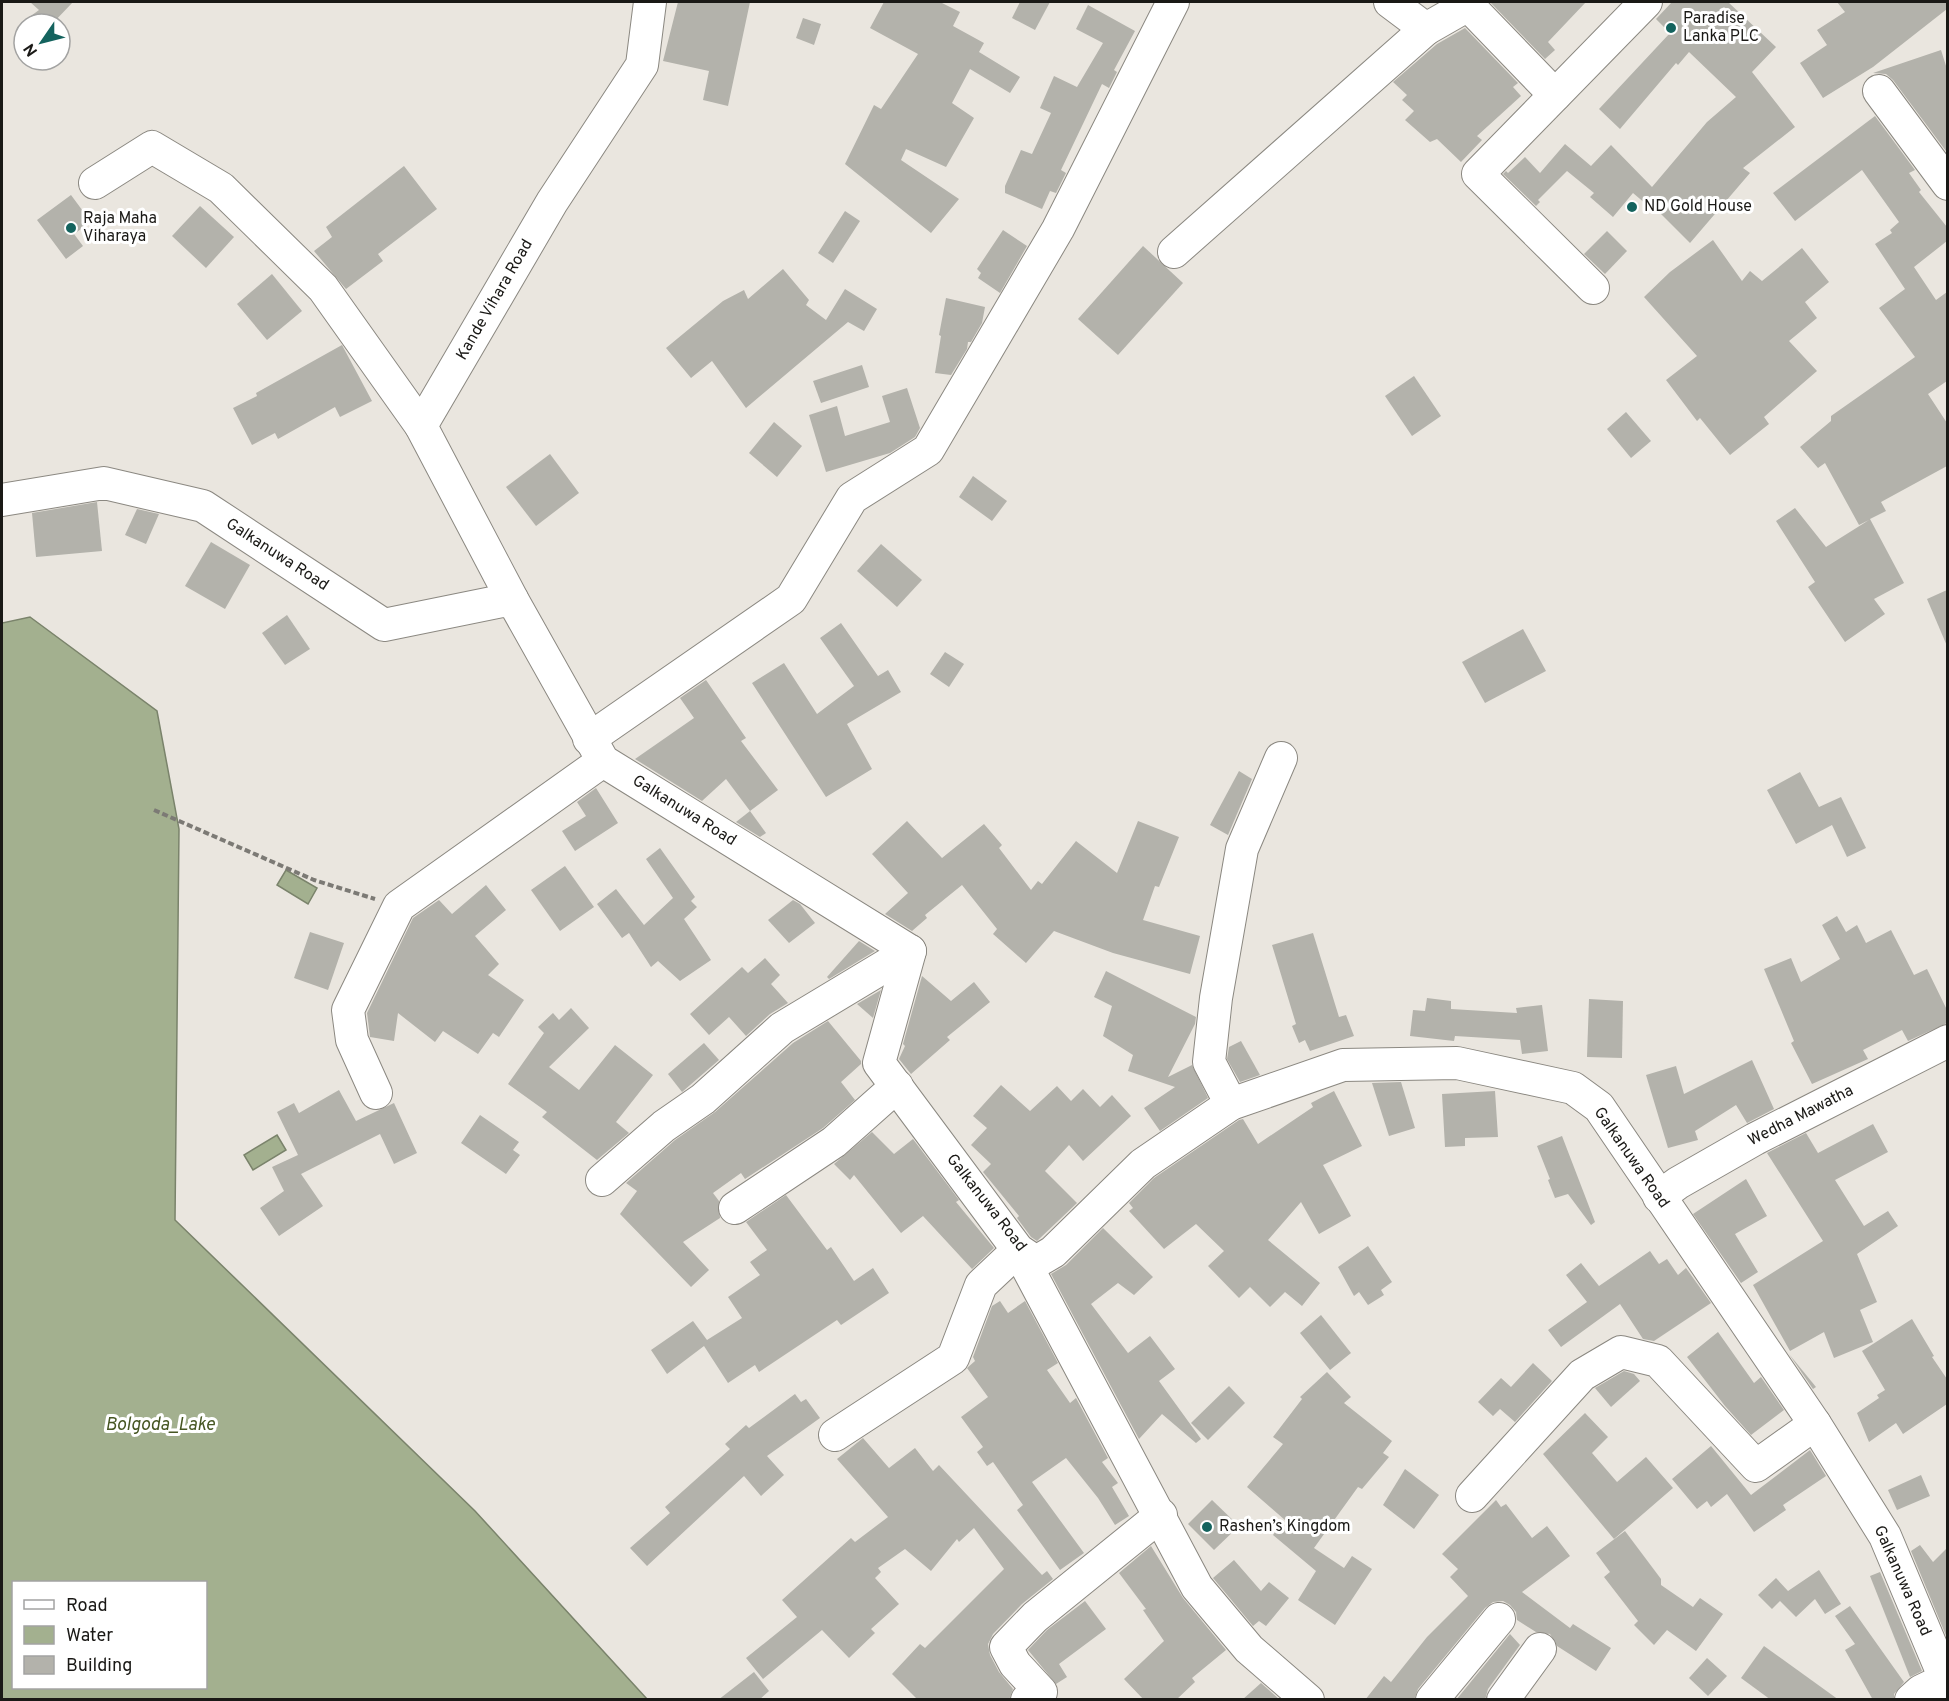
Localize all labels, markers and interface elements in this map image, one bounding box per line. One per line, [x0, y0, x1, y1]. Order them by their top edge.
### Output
place label: Paradise Lanka PLC [1683, 9, 1759, 47]
north arrow [12, 12, 72, 72]
marker: Paradise Lanka PLC [1664, 21, 1678, 35]
text: N [20, 39, 43, 60]
place label: ND Gold House [1644, 197, 1752, 217]
marker: ND Gold House [1625, 200, 1639, 214]
place label: Raja Maha Viharaya [83, 209, 157, 247]
marker: Raja Maha Viharaya [64, 221, 78, 235]
street label: Kande Vihara Road [452, 236, 538, 364]
street label: Galkanuwa Road [222, 514, 332, 596]
street label: Galkanuwa Road [628, 771, 740, 851]
street label: Wedha Mawatha [1745, 1081, 1857, 1151]
street label: Galkanuwa Road [1589, 1104, 1673, 1212]
street label: Galkanuwa Road [942, 1150, 1030, 1256]
water label: Bolgoda_Lake [105, 1414, 216, 1437]
place label: Rashen’s Kingdom [1219, 1517, 1351, 1537]
marker: Rashen’s Kingdom [1200, 1520, 1214, 1534]
street label: Galkanuwa Road [1869, 1523, 1935, 1639]
legend [12, 1581, 207, 1689]
text: Road [66, 1595, 108, 1618]
text: Water [66, 1625, 113, 1648]
text: Building [66, 1655, 132, 1678]

